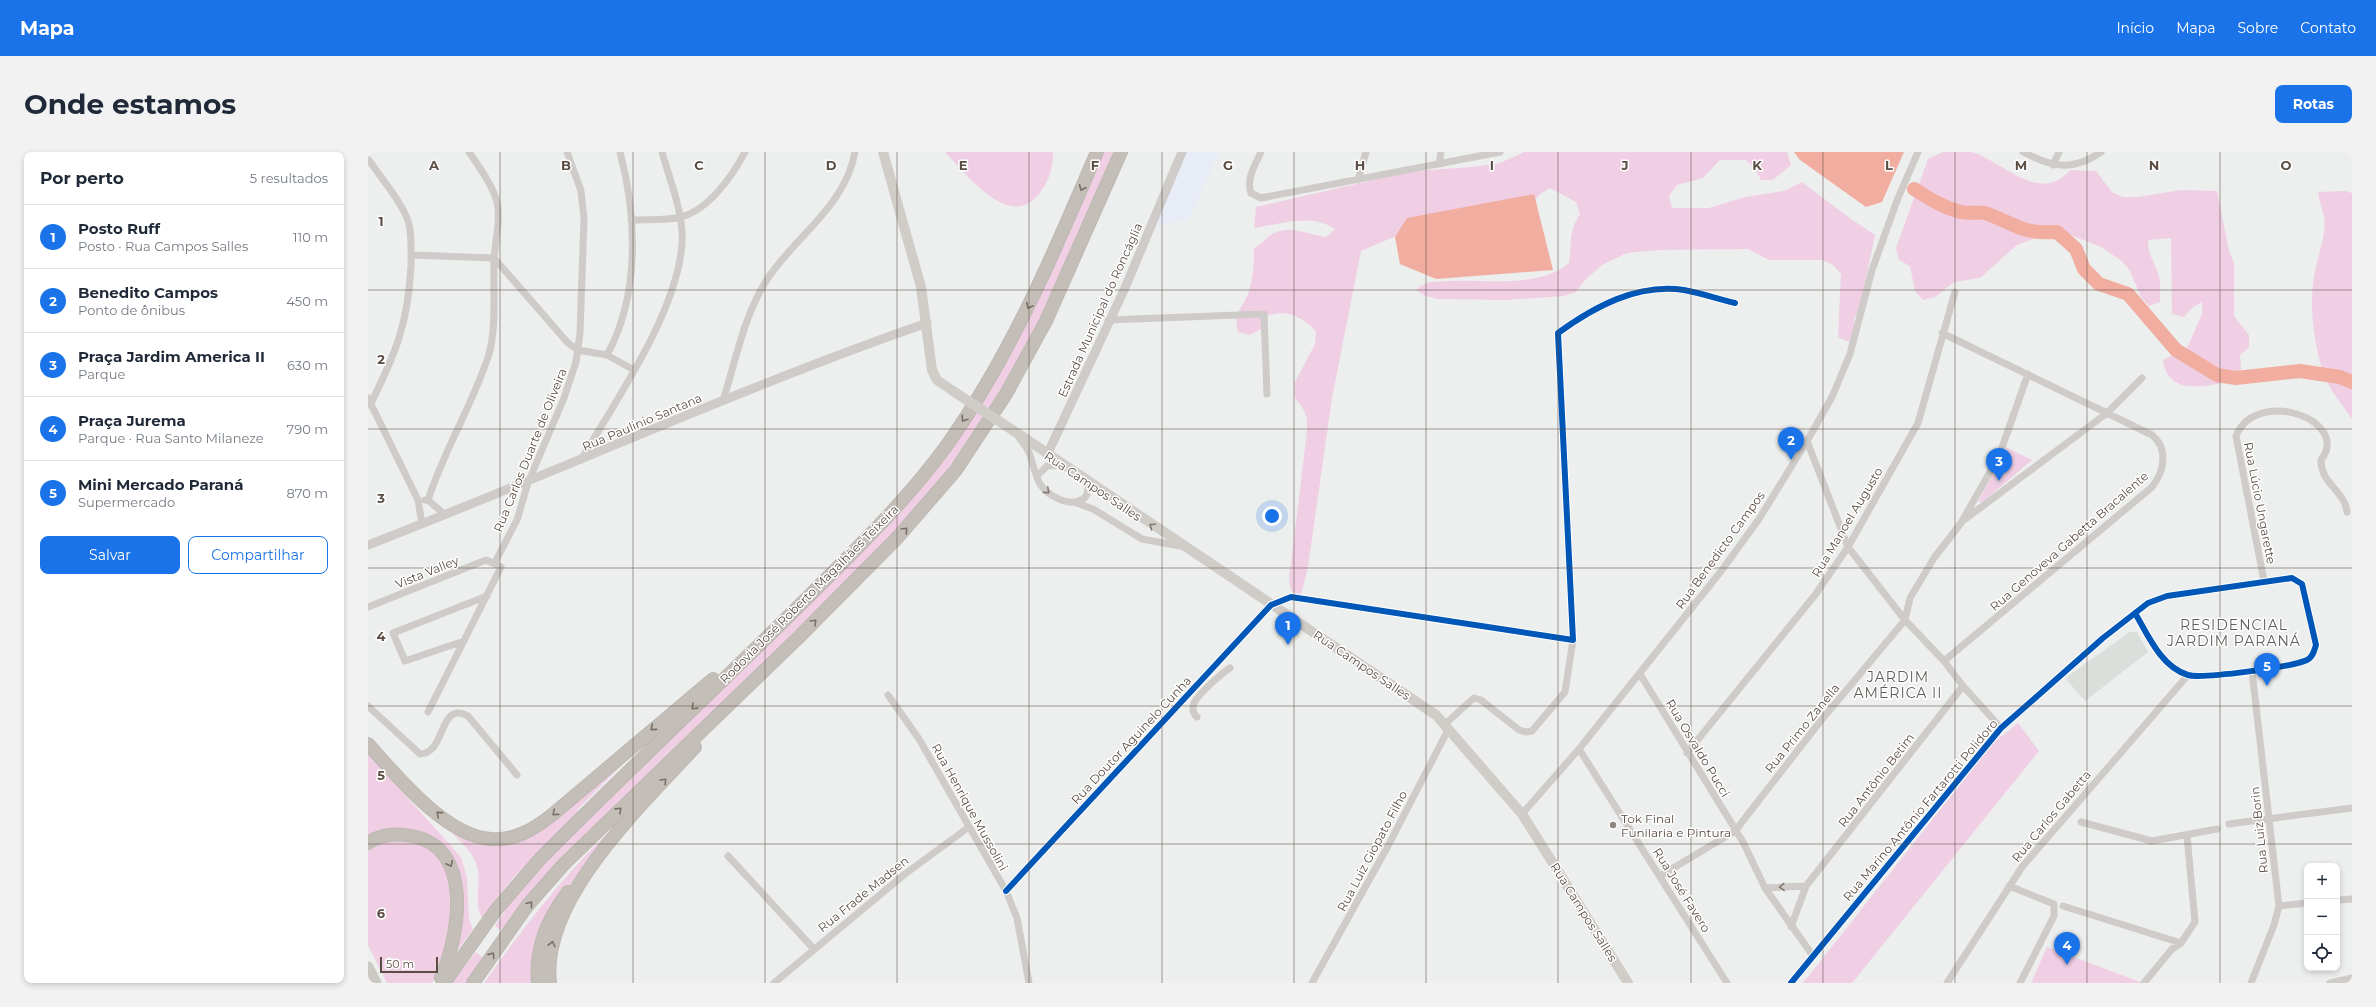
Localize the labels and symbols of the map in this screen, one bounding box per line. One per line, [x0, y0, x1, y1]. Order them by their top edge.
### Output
text: A [428, 157, 440, 173]
text: B [561, 157, 571, 173]
text: C [694, 157, 704, 173]
text: D [826, 157, 837, 173]
text: E [959, 157, 968, 173]
text: F [1091, 157, 1099, 173]
text: G [1223, 157, 1233, 173]
text: H [1355, 157, 1365, 173]
text: I [1490, 157, 1494, 173]
text: J [1620, 157, 1629, 173]
text: K [1752, 157, 1762, 173]
text: L [1885, 157, 1893, 173]
text: M [2015, 157, 2027, 173]
text: N [2149, 157, 2159, 173]
text: O [2281, 157, 2292, 173]
one-way arrow [1079, 183, 1087, 191]
text: 1 [378, 213, 384, 229]
street label: Estrada Municipal do Roncáglia [1055, 220, 1145, 400]
one-way arrow [1026, 302, 1033, 310]
text: 2 [377, 351, 385, 367]
street label: Rua Carlos Duarte de Oliveira [490, 366, 570, 534]
street label: Rua Paulinio Santana [580, 390, 704, 454]
one-way arrow [961, 415, 969, 422]
pin: 2 [1778, 427, 1804, 460]
street label: Rua Lúcio Ungarette [2241, 441, 2279, 565]
street label: Rua Campos Salles [1042, 448, 1145, 524]
pin: 3 [1986, 448, 2012, 481]
street label: Rua Manoel Augusto [1808, 464, 1886, 580]
street label: Rua Genoveva Gabetta Bracalente [1987, 468, 2151, 614]
one-way arrow [1042, 486, 1050, 493]
street label: Rua Benedicto Campos [1672, 488, 1768, 612]
text: 3 [376, 490, 385, 506]
street label: Rodovia José Roberto Magalhães Teixeira [717, 502, 901, 686]
your location [1262, 506, 1282, 526]
one-way arrow [1150, 523, 1157, 530]
one-way arrow [900, 527, 908, 535]
street label: Vista Valley [393, 552, 461, 592]
pin: 1 [1275, 612, 1301, 645]
district label: RESIDENCIAL JARDIM PARANÁ [2166, 616, 2301, 650]
one-way arrow [809, 619, 817, 627]
street label: Rua Campos Salles [1311, 627, 1414, 703]
text: 4 [377, 628, 386, 644]
pin: 5 [2254, 653, 2280, 686]
district label: JARDIM AMÉRICA II [1854, 668, 1942, 702]
street label: Rua Doutor Aguinelo Cunha [1068, 673, 1194, 807]
street label: Rua Primo Zanella [1761, 680, 1843, 776]
street label: Rua Osvaldo Pucci [1663, 696, 1733, 800]
one-way arrow [691, 702, 699, 710]
street label: Rua Marino Antônio Fartarotti Polidoro [1839, 716, 2001, 904]
one-way arrow [651, 723, 658, 730]
street label: Rua Antônio Betim [1835, 730, 1917, 830]
street label: Rua Henrique Mussolini [929, 741, 1011, 873]
text: 5 [377, 767, 385, 783]
street label: Rua Carlos Gabetta [2008, 767, 2094, 865]
one-way arrow [660, 778, 667, 786]
street label: Rua Luiz Borin [2247, 786, 2271, 874]
street label: Rua Luiz Giopato Filho [1334, 788, 1410, 914]
one-way arrow [614, 807, 622, 815]
one-way arrow [552, 808, 559, 815]
place label: Tok Final Funilaria e Pintura [1621, 811, 1731, 840]
one-way arrow [436, 812, 443, 819]
marker: Tok Final Funilaria e Pintura [1608, 820, 1618, 830]
street label: Rua José Favero [1650, 845, 1714, 935]
street label: Rua Frade Madsen [815, 853, 911, 935]
one-way arrow [445, 860, 453, 867]
street label: Rua Campos Salles [1547, 860, 1621, 964]
one-way arrow [1779, 883, 1785, 891]
one-way arrow [525, 901, 532, 908]
text: 6 [377, 905, 386, 921]
pin: 4 [2054, 932, 2080, 965]
one-way arrow [548, 941, 556, 947]
one-way arrow [487, 953, 494, 960]
scale bar [380, 955, 438, 974]

